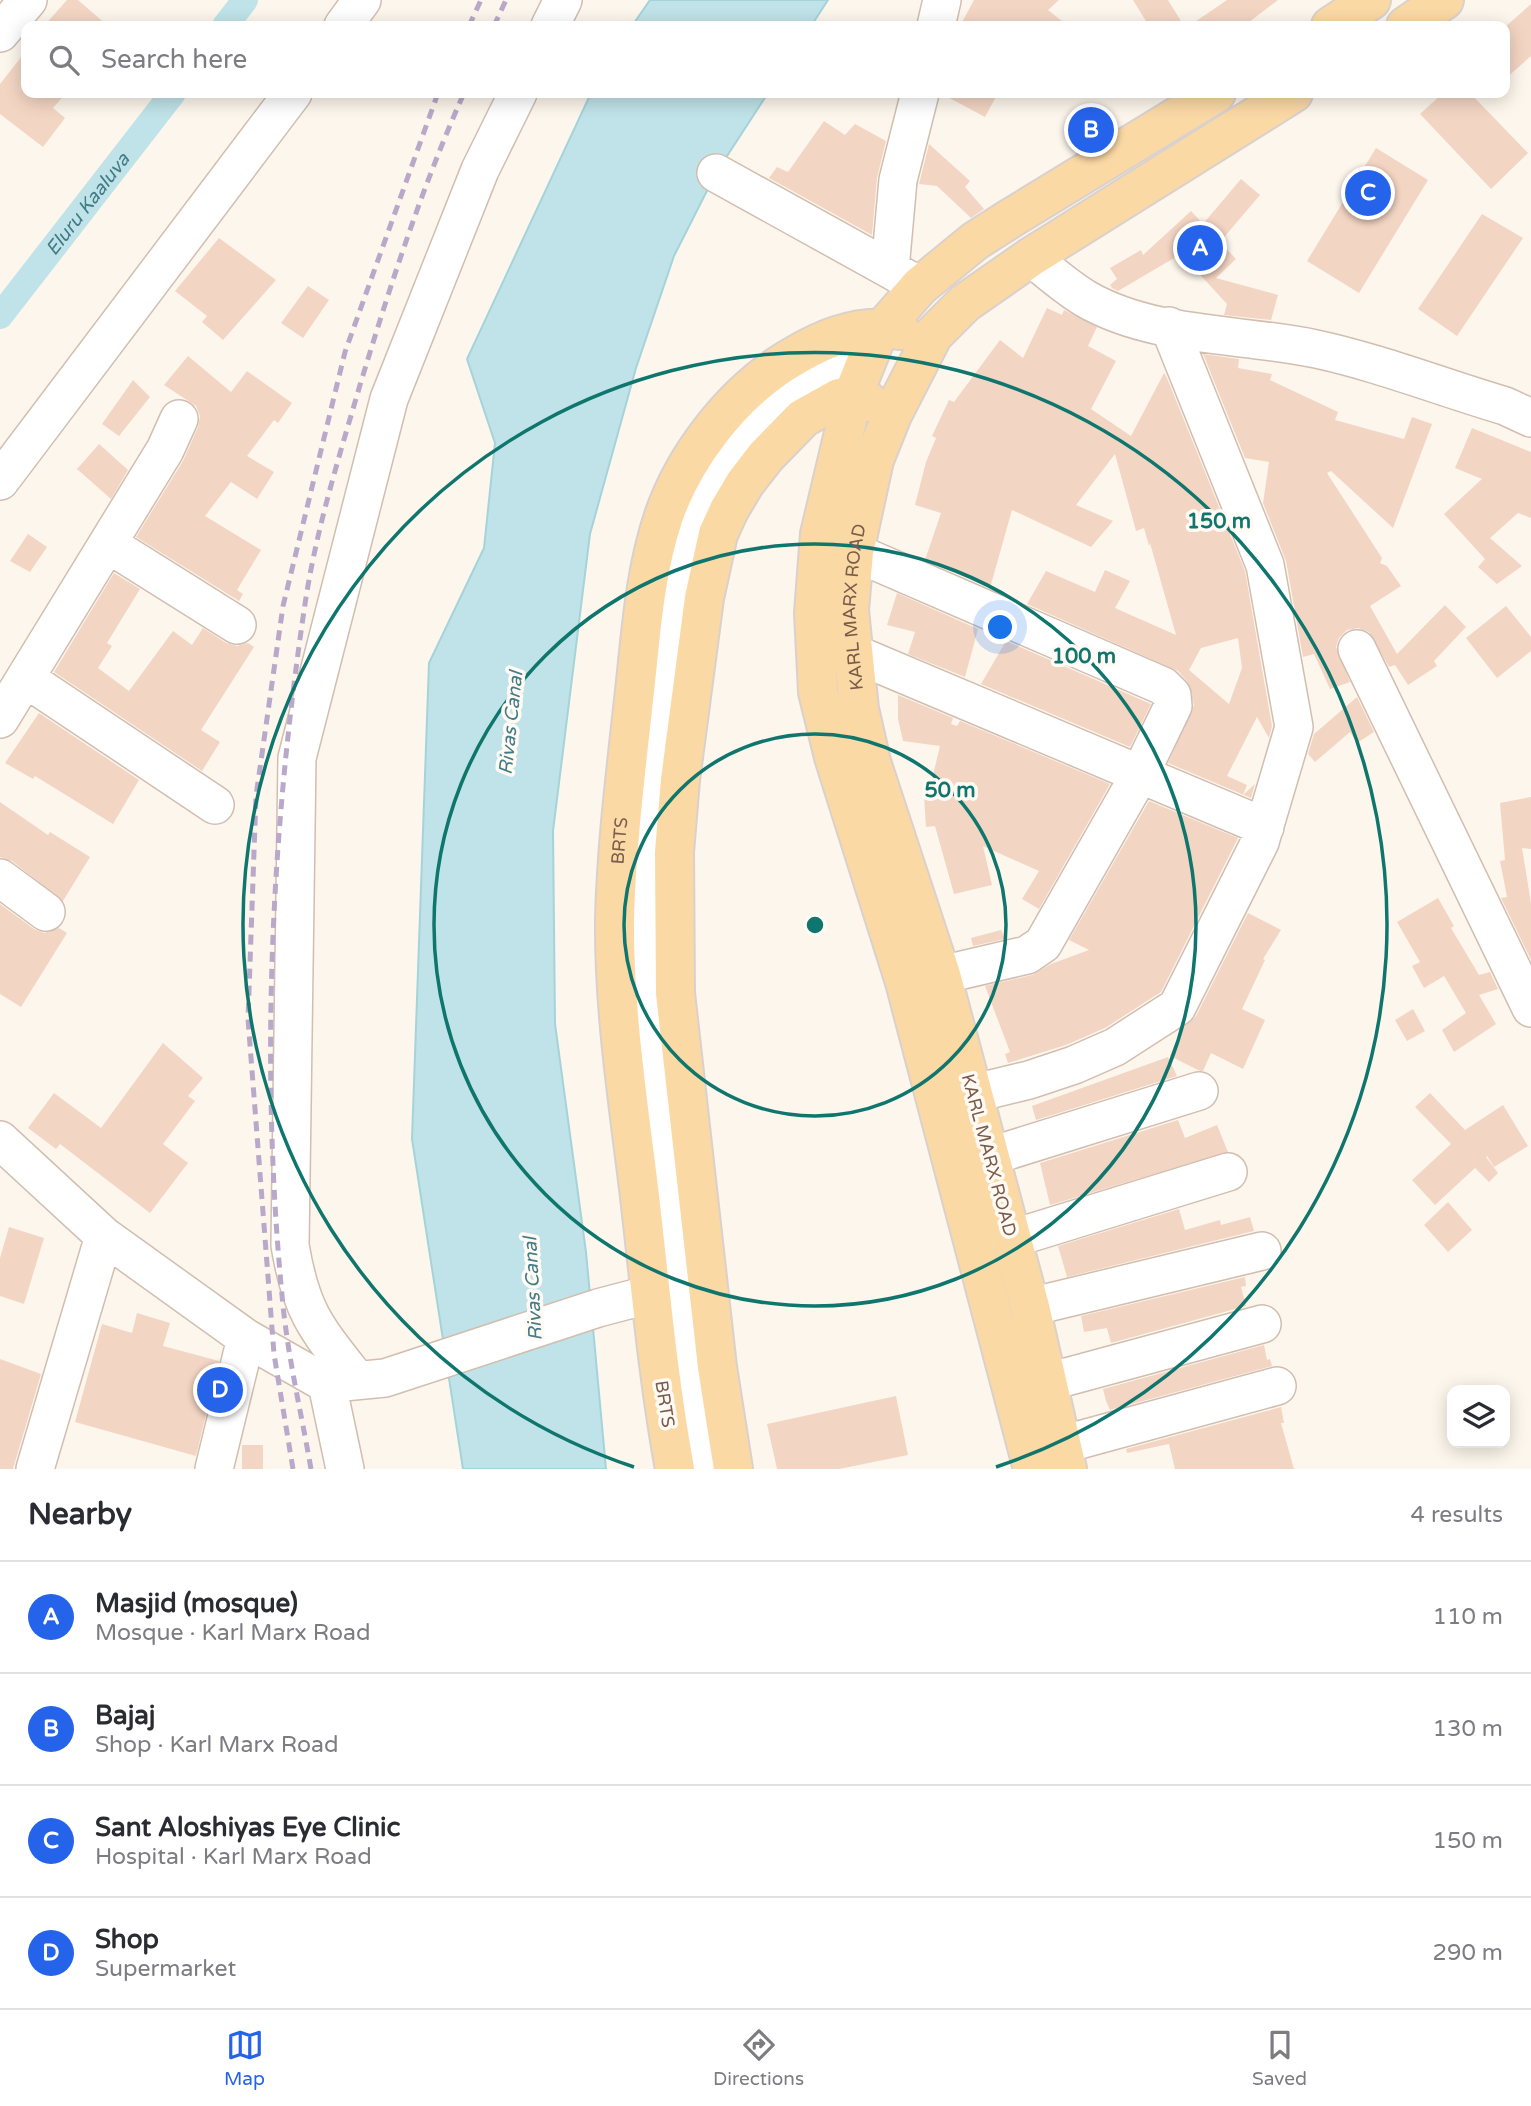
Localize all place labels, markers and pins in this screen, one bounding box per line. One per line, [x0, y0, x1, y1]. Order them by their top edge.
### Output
pin: B [1068, 104, 1114, 156]
pin: C [1345, 167, 1391, 219]
pin: A [1177, 222, 1223, 274]
centre of rings [803, 913, 827, 937]
pin: D [197, 1364, 243, 1416]

